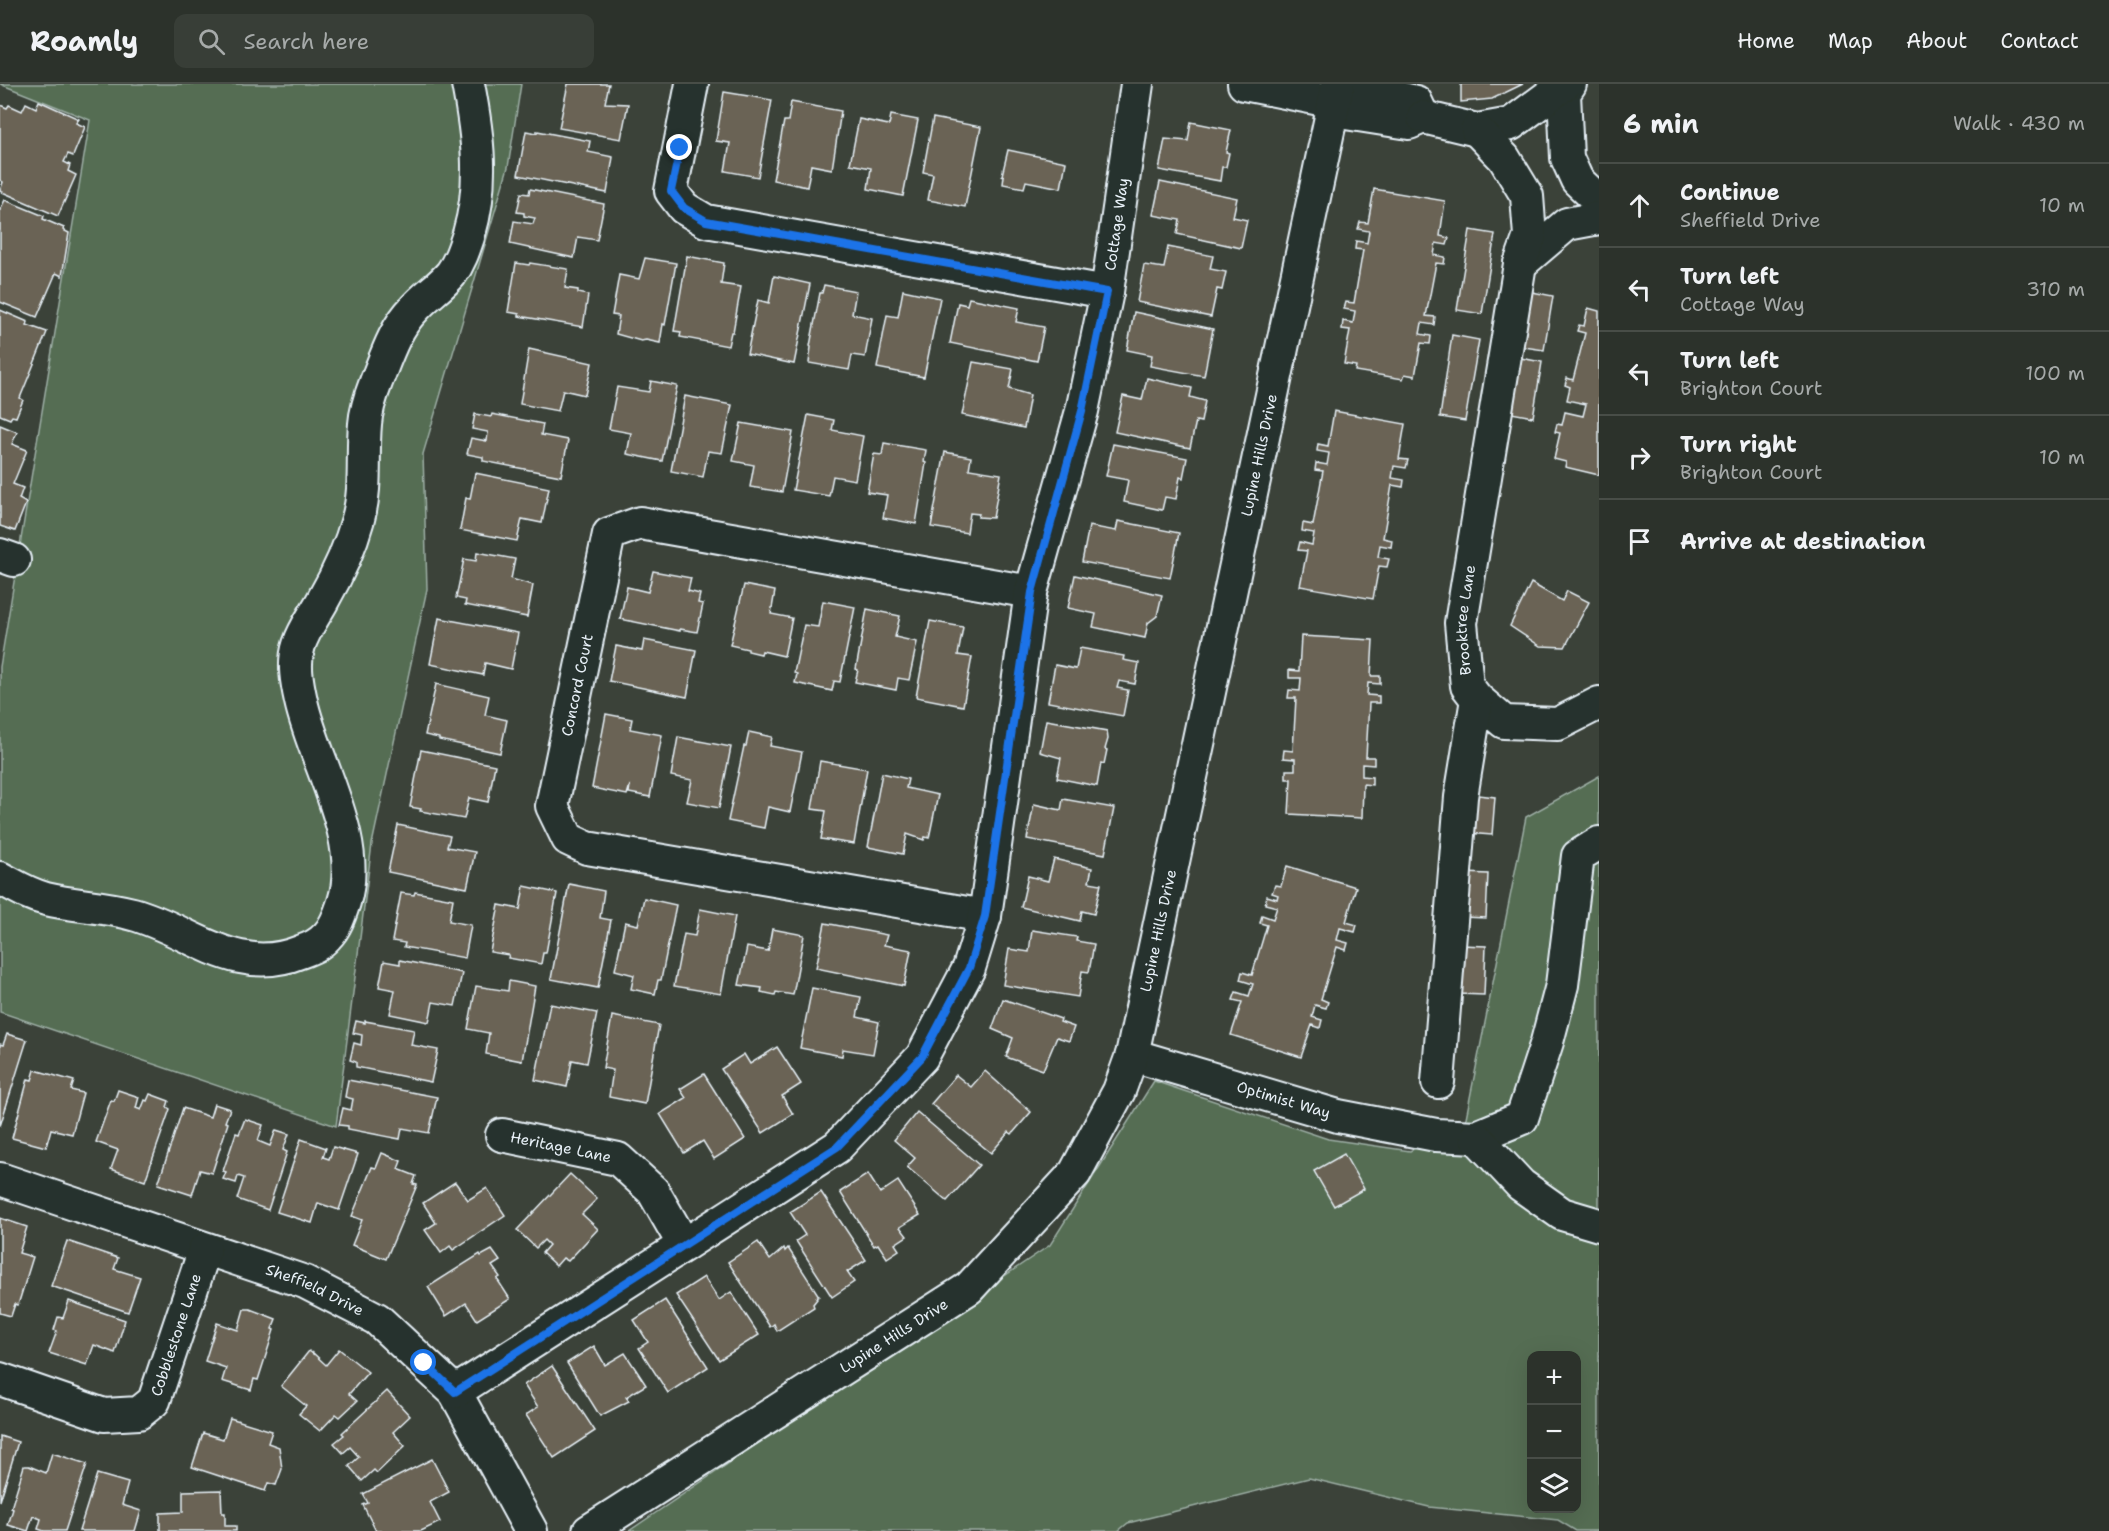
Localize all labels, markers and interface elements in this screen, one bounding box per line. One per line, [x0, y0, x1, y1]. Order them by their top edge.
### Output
search box [174, 14, 594, 68]
text: Roamly [30, 22, 138, 60]
icon: search [195, 25, 228, 58]
text: Search here [243, 27, 369, 56]
text: Home [1737, 27, 1795, 55]
text: Map [1828, 27, 1873, 55]
text: About [1906, 27, 1967, 55]
text: Contact [2000, 27, 2079, 55]
text: 6 min [1623, 106, 1699, 141]
text: Walk · 430 m [1953, 110, 2085, 136]
route end [666, 134, 692, 160]
street label: Cottage Way [1100, 176, 1133, 272]
text: Continue [1680, 178, 1780, 207]
icon: ahead [1623, 189, 1656, 222]
text: 10 m [2039, 192, 2085, 218]
text: Sheffield Drive [1680, 207, 1821, 233]
text: Turn left [1680, 262, 1779, 291]
icon: left [1623, 273, 1656, 306]
text: 310 m [2026, 276, 2085, 302]
text: Cottage Way [1680, 291, 1805, 317]
text: Turn left [1680, 346, 1779, 375]
icon: left [1623, 357, 1656, 390]
text: 100 m [2025, 360, 2085, 386]
text: Brighton Court [1680, 375, 1822, 401]
street label: Lupine Hills Drive [1237, 392, 1282, 518]
text: Turn right [1680, 430, 1797, 459]
icon: right [1623, 441, 1656, 474]
text: 10 m [2039, 444, 2085, 470]
text: Brighton Court [1680, 459, 1822, 485]
icon: arrive [1623, 525, 1656, 558]
text: Arrive at destination [1680, 527, 1926, 556]
street label: Brooktree Lane [1451, 564, 1480, 676]
street label: Concord Court [557, 632, 598, 738]
street label: Lupine Hills Drive [1136, 867, 1181, 994]
street label: Optimist Way [1234, 1077, 1333, 1123]
street label: Heritage Lane [508, 1127, 613, 1167]
street label: Sheffield Drive [263, 1260, 367, 1321]
street label: Cobblestone Lane [146, 1271, 206, 1399]
street label: Lupine Hills Drive [836, 1294, 952, 1378]
route start [410, 1349, 436, 1375]
map controls [1527, 1351, 1581, 1513]
button: + [1527, 1351, 1581, 1405]
button: − [1527, 1405, 1581, 1459]
button: layers [1527, 1459, 1581, 1513]

